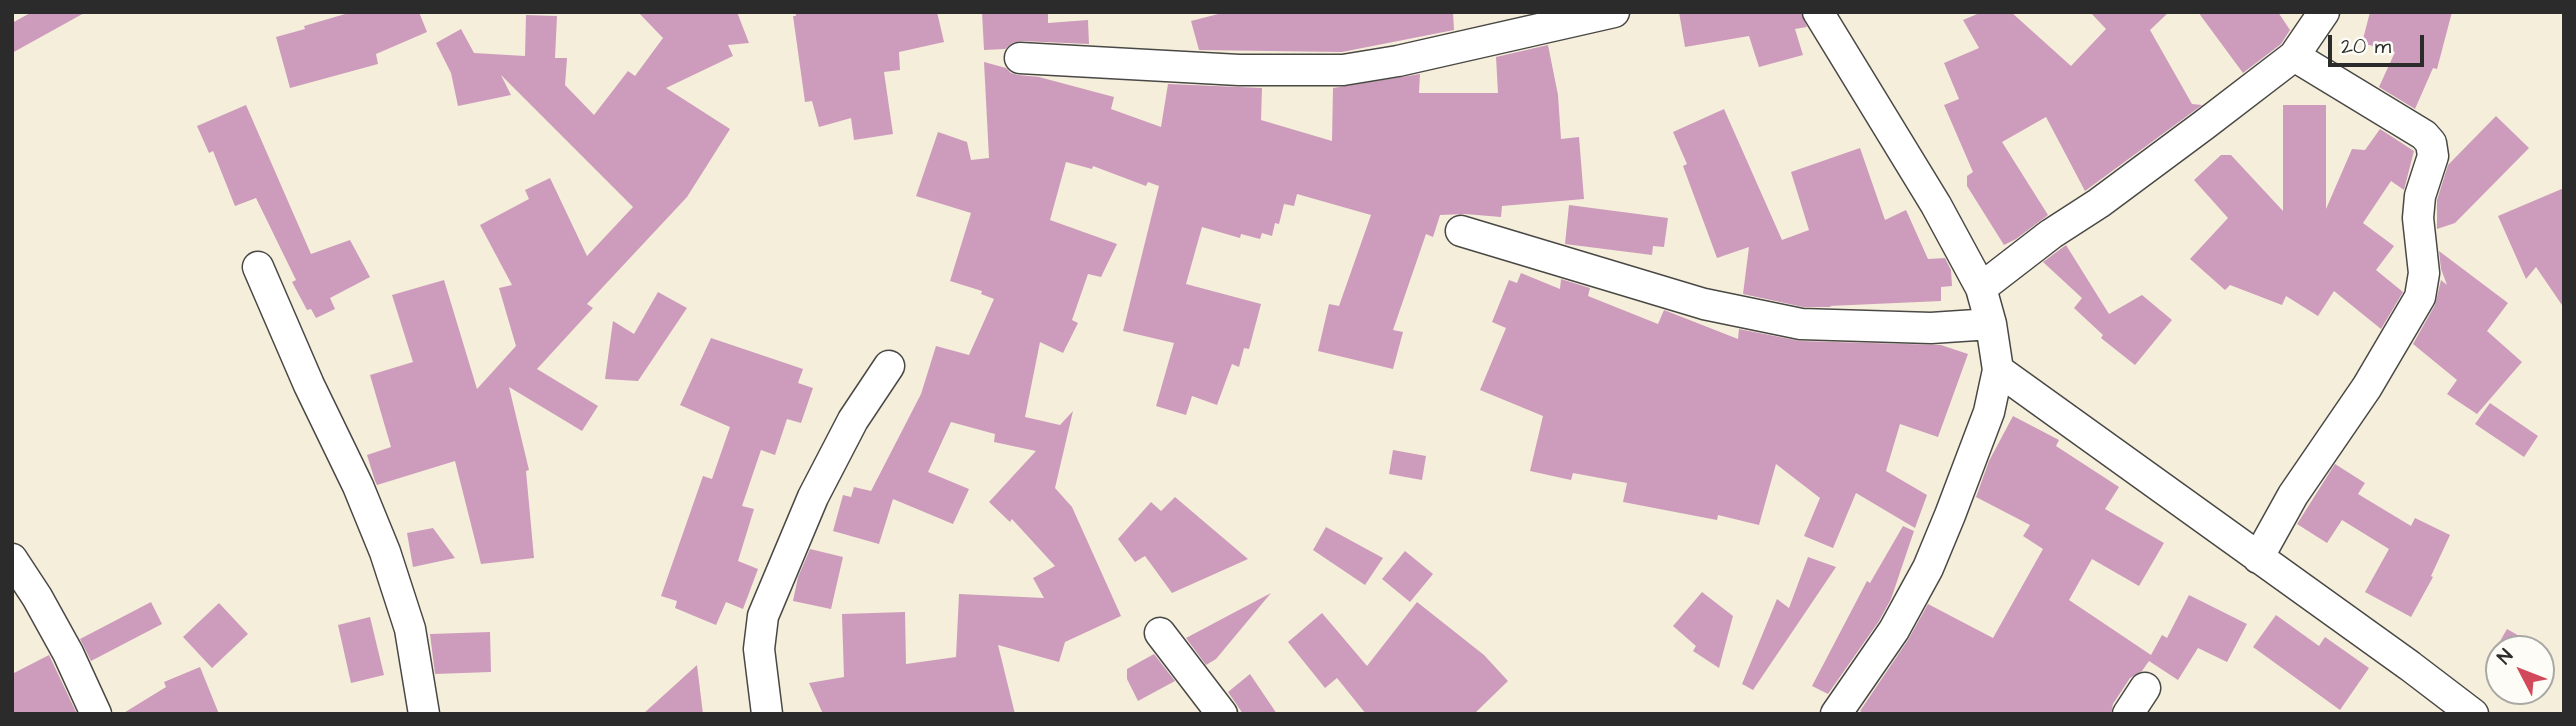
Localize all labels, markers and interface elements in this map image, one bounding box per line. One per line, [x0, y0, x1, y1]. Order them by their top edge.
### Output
scale bar [2331, 21, 2427, 65]
text: 20 m [2341, 32, 2391, 61]
north arrow [2485, 635, 2555, 705]
text: N [2491, 643, 2520, 670]

